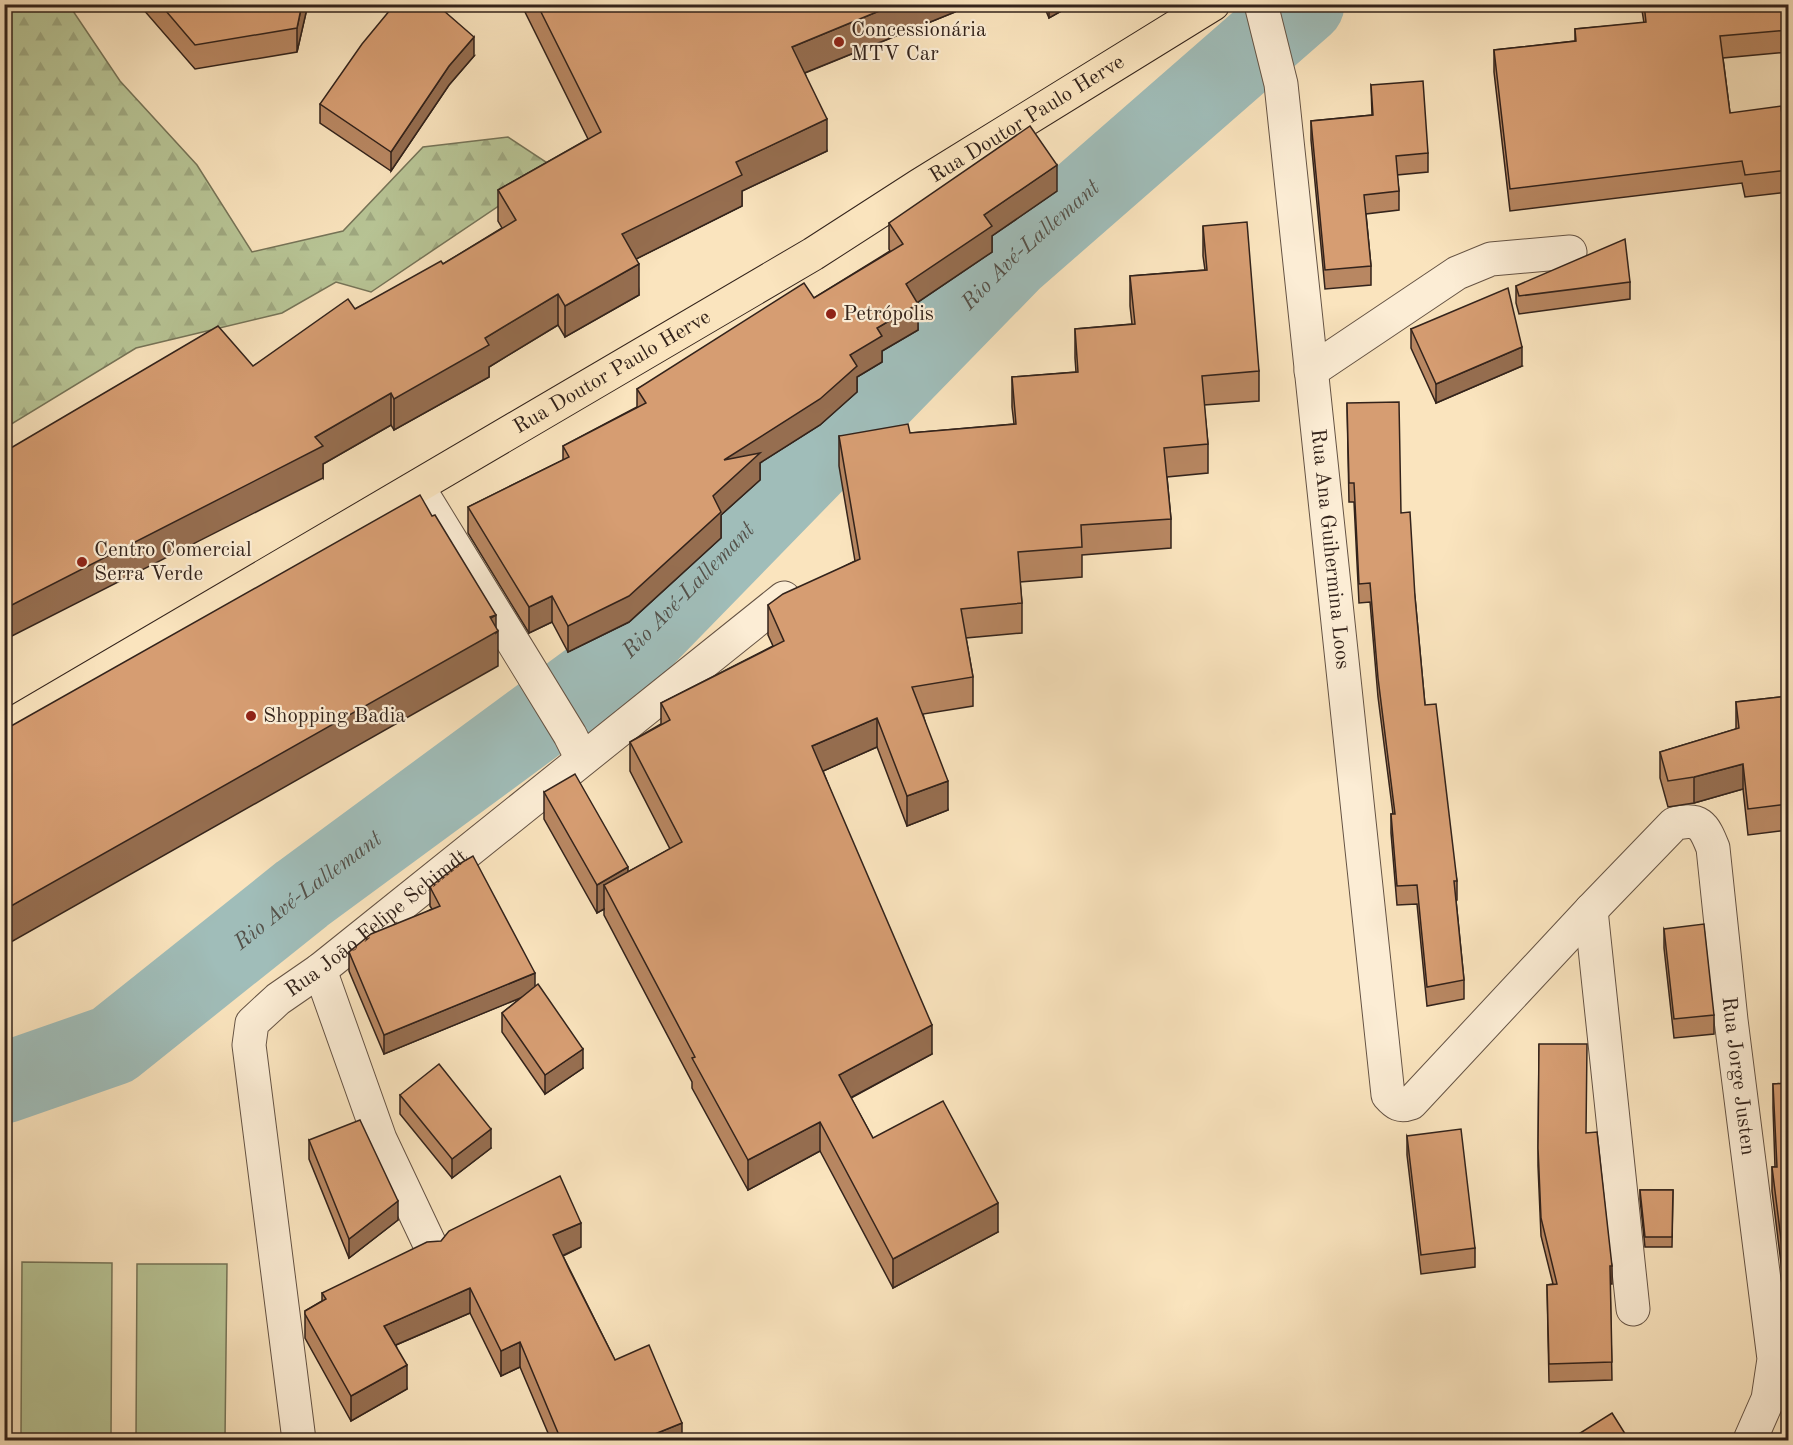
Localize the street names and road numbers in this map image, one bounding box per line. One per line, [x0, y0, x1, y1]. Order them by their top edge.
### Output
street label: Rua Doutor Paulo Herve [926, 51, 1128, 187]
street label: Rua Doutor Paulo Herve [510, 306, 714, 438]
street label: Rua Ana Guihermina Loos [1307, 428, 1353, 670]
street label: Rua João Felipe Schimdt [282, 845, 472, 1001]
street label: Rua Jorge Justen [1718, 995, 1759, 1157]

